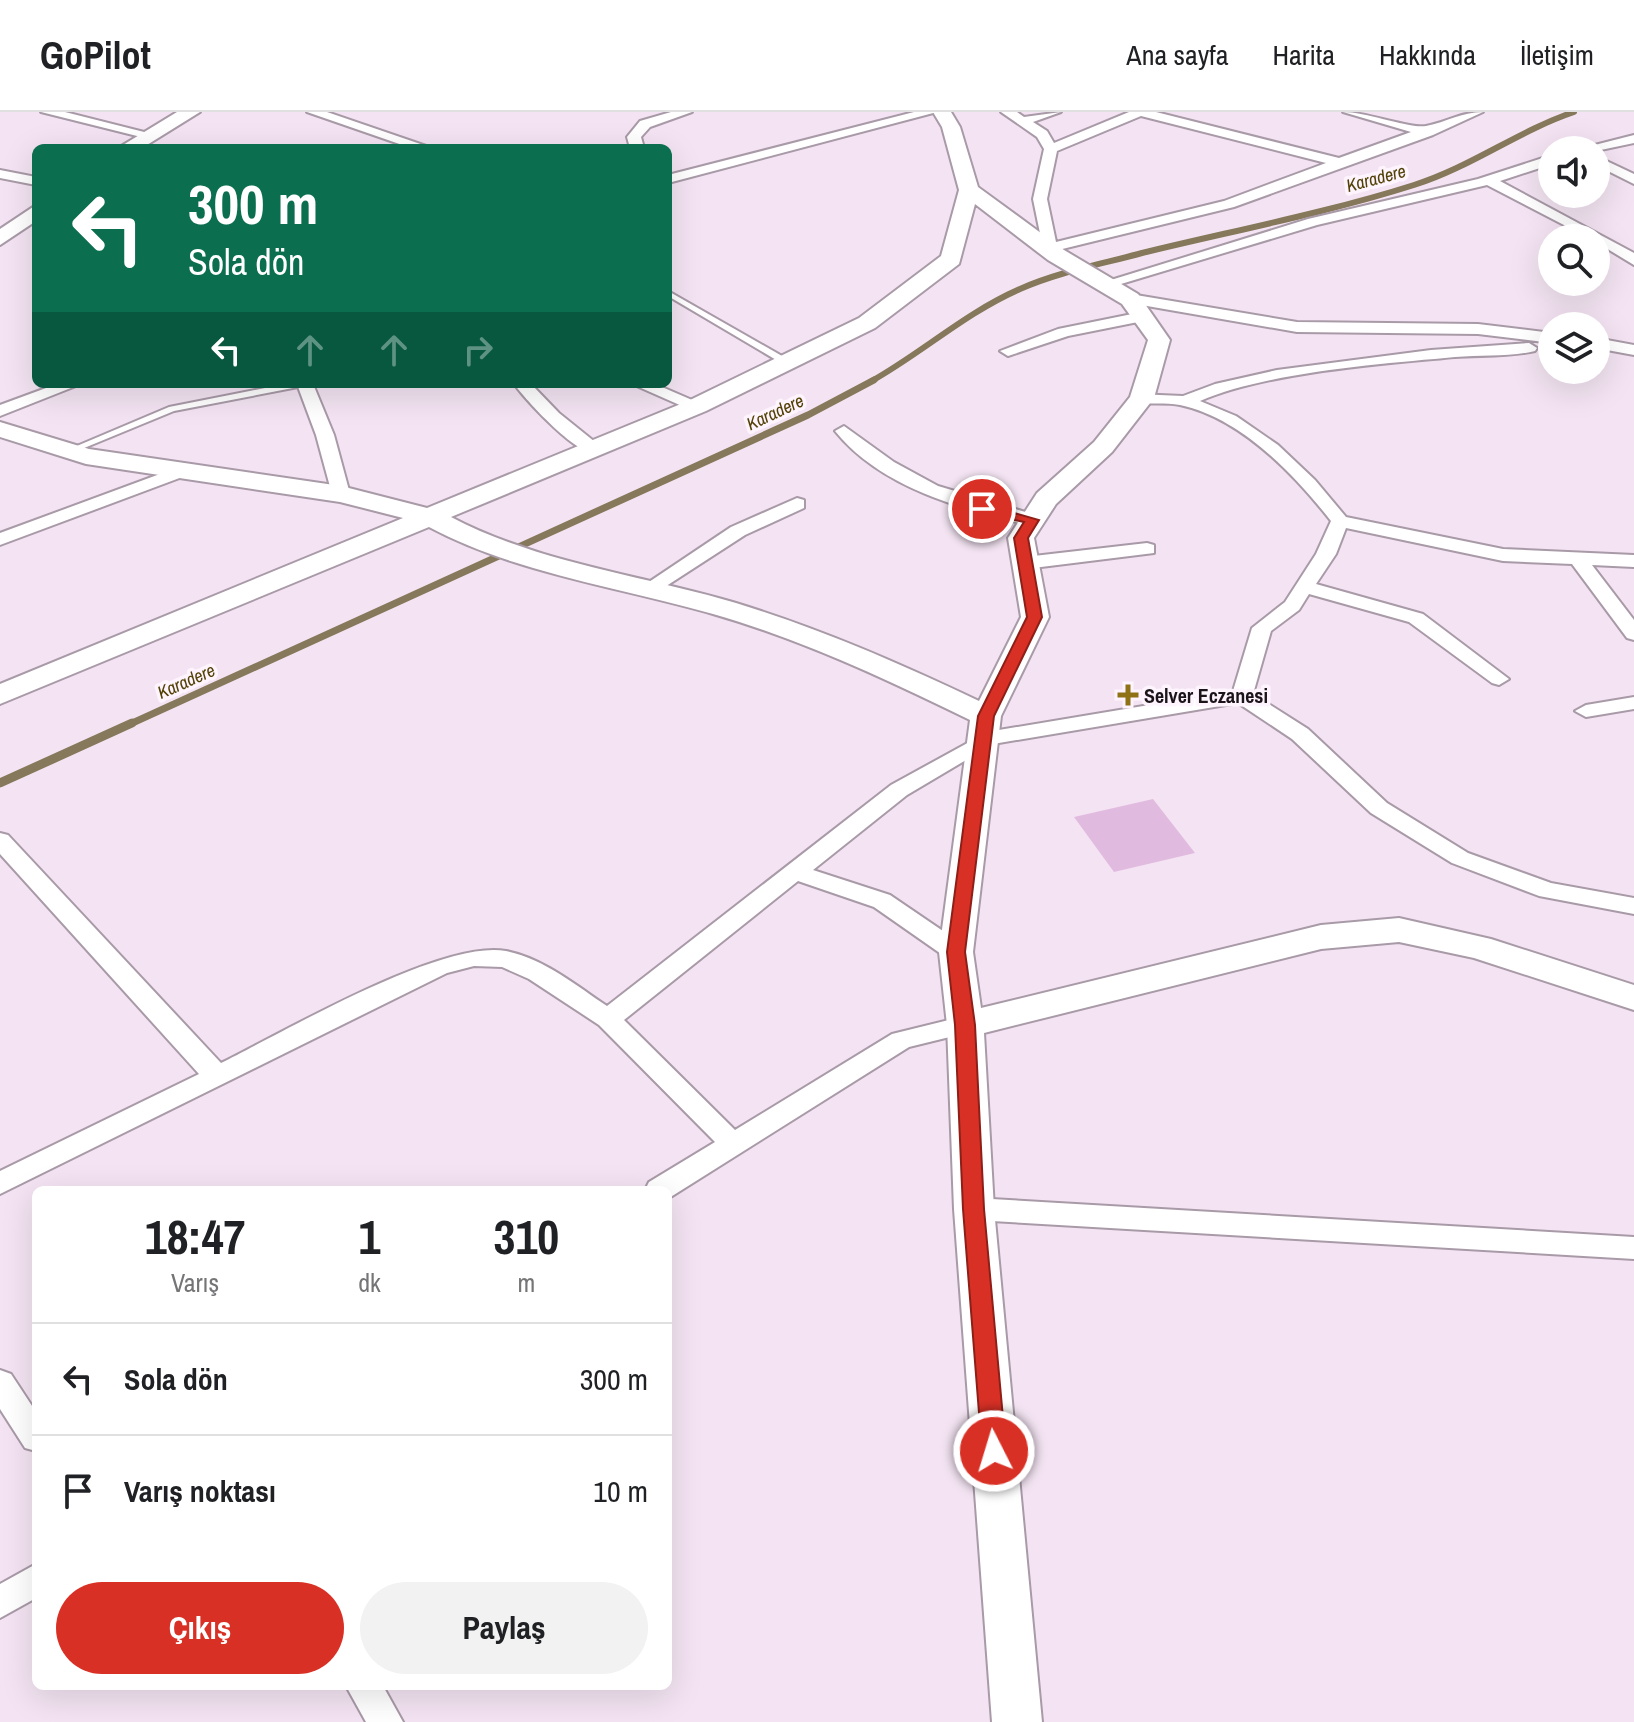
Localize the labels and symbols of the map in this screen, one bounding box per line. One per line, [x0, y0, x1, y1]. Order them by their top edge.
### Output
water label: Karadere [1343, 158, 1409, 198]
water label: Karadere [742, 388, 808, 436]
pin [948, 475, 1016, 543]
water label: Karadere [153, 657, 219, 705]
place label: Selver Eczanesi [1144, 682, 1268, 709]
marker: Selver Eczanesi [1119, 686, 1137, 704]
position arrow [952, 1409, 1036, 1493]

